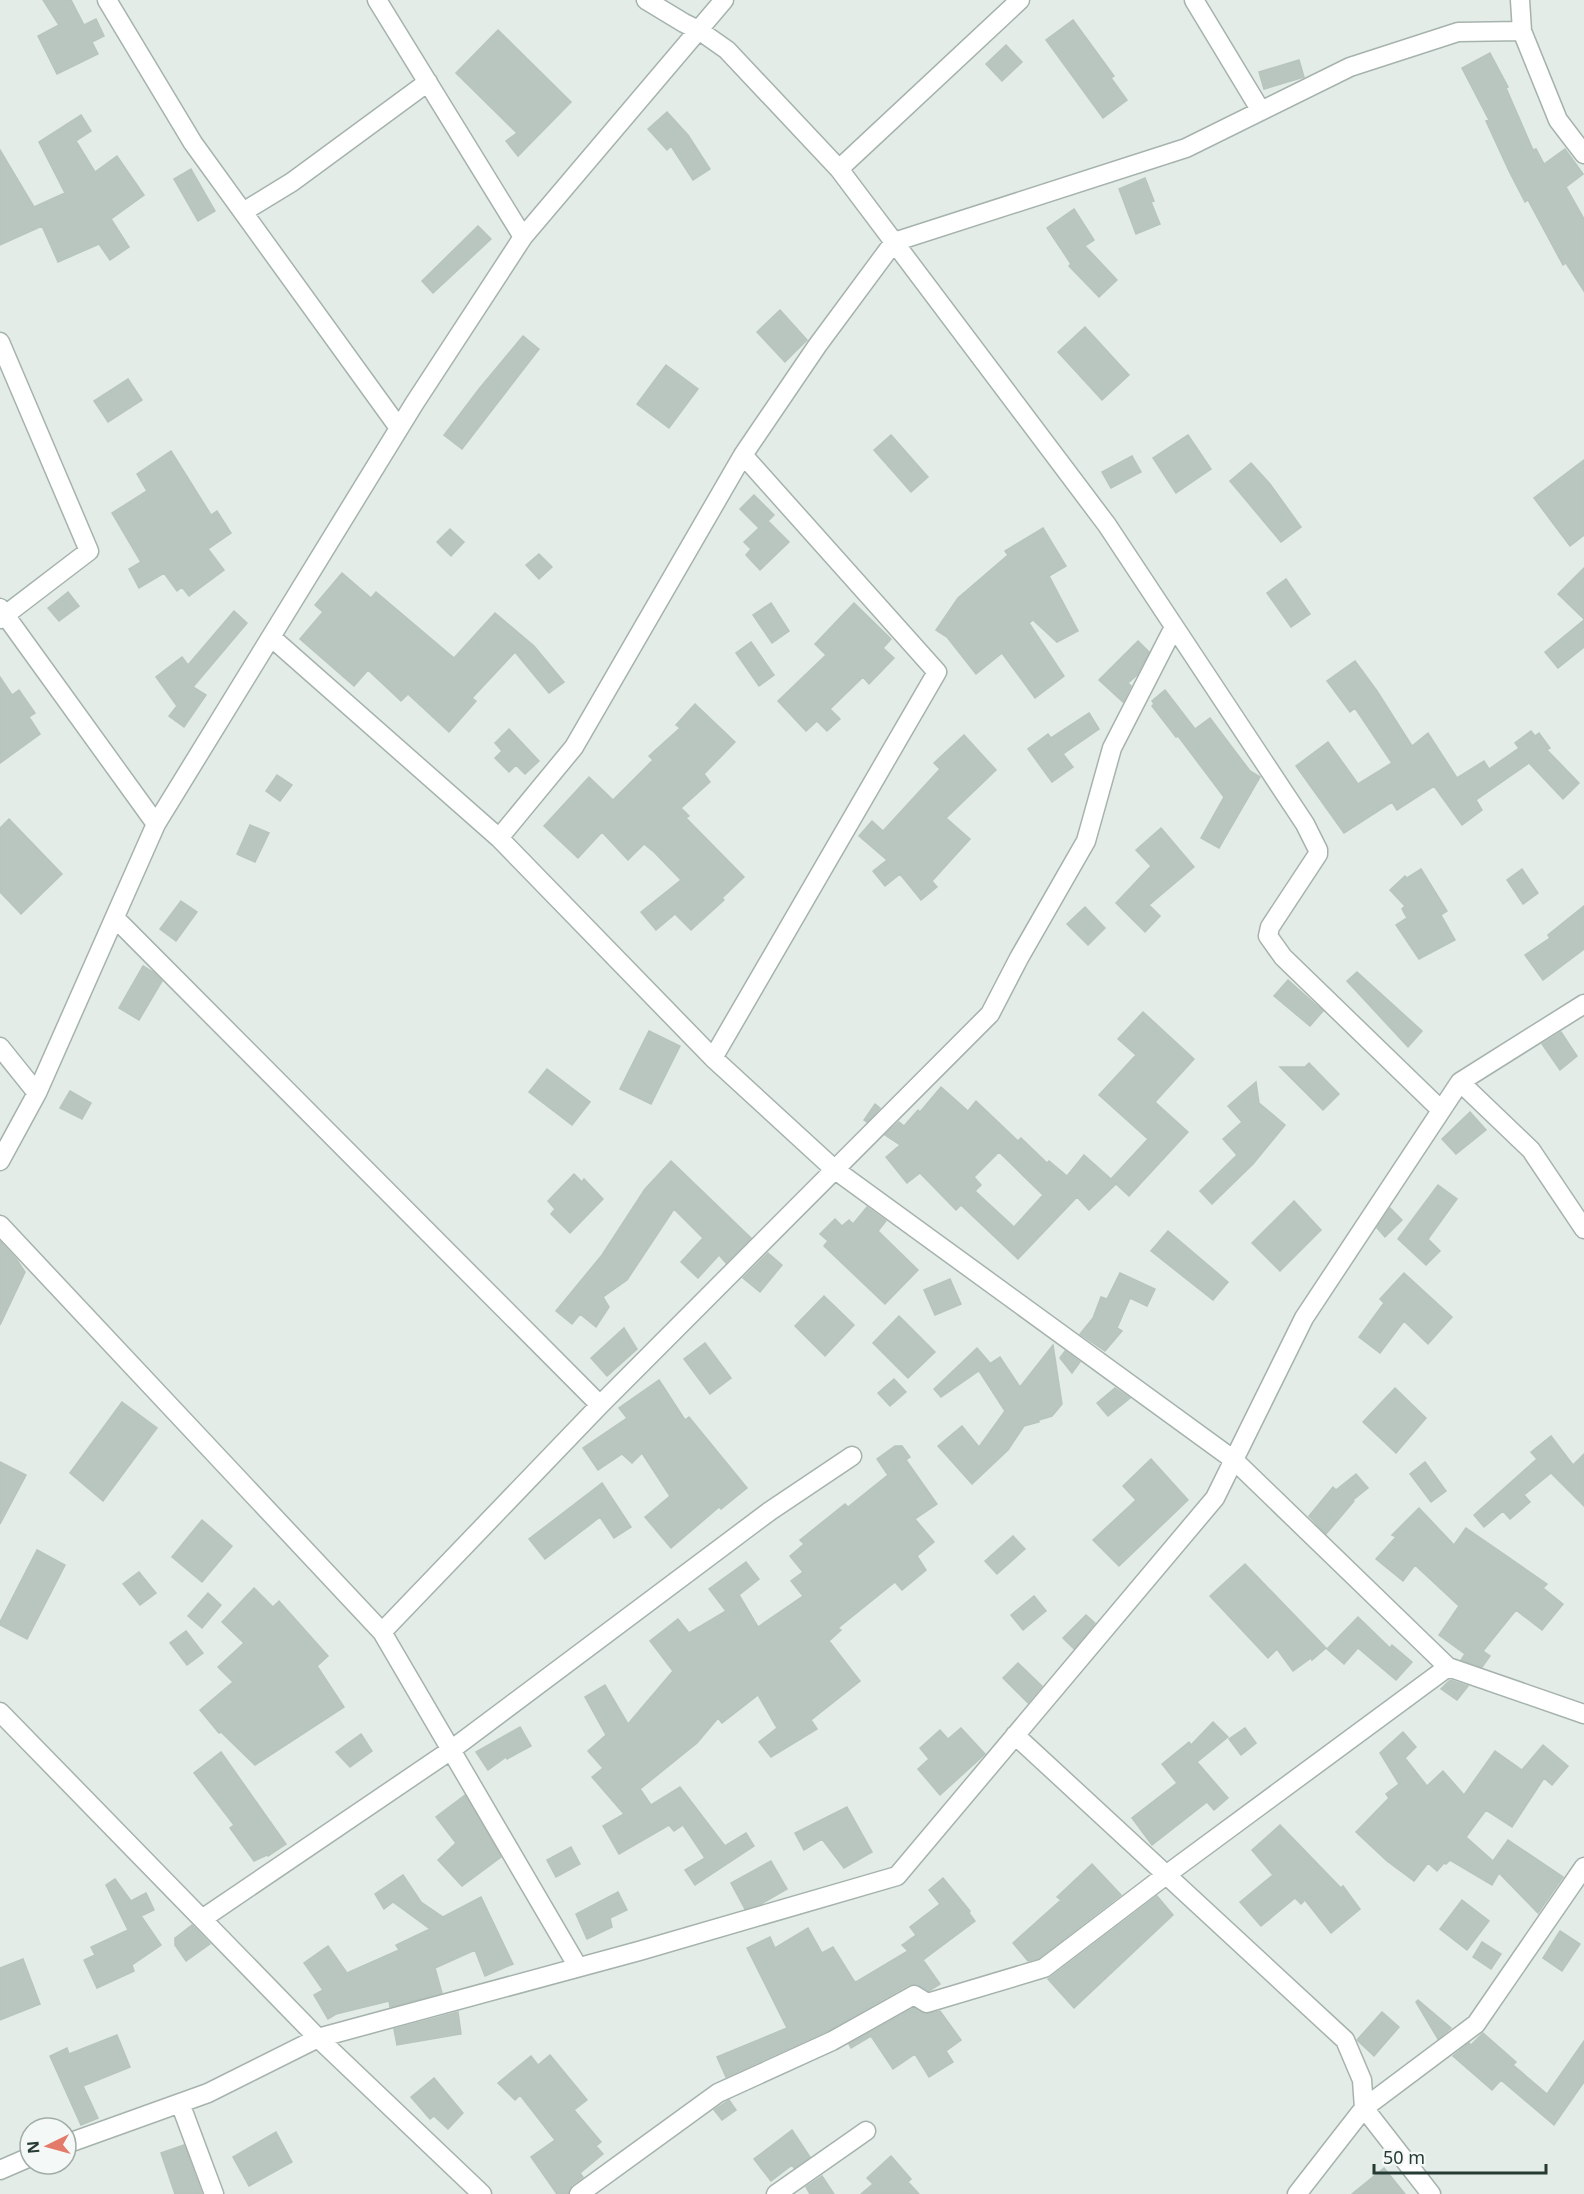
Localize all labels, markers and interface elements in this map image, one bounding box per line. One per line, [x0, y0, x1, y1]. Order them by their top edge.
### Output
north arrow [18, 2116, 78, 2176]
scale bar [1374, 2137, 1546, 2175]
text: N [22, 2140, 45, 2155]
text: 50 m [1383, 2145, 1425, 2169]

